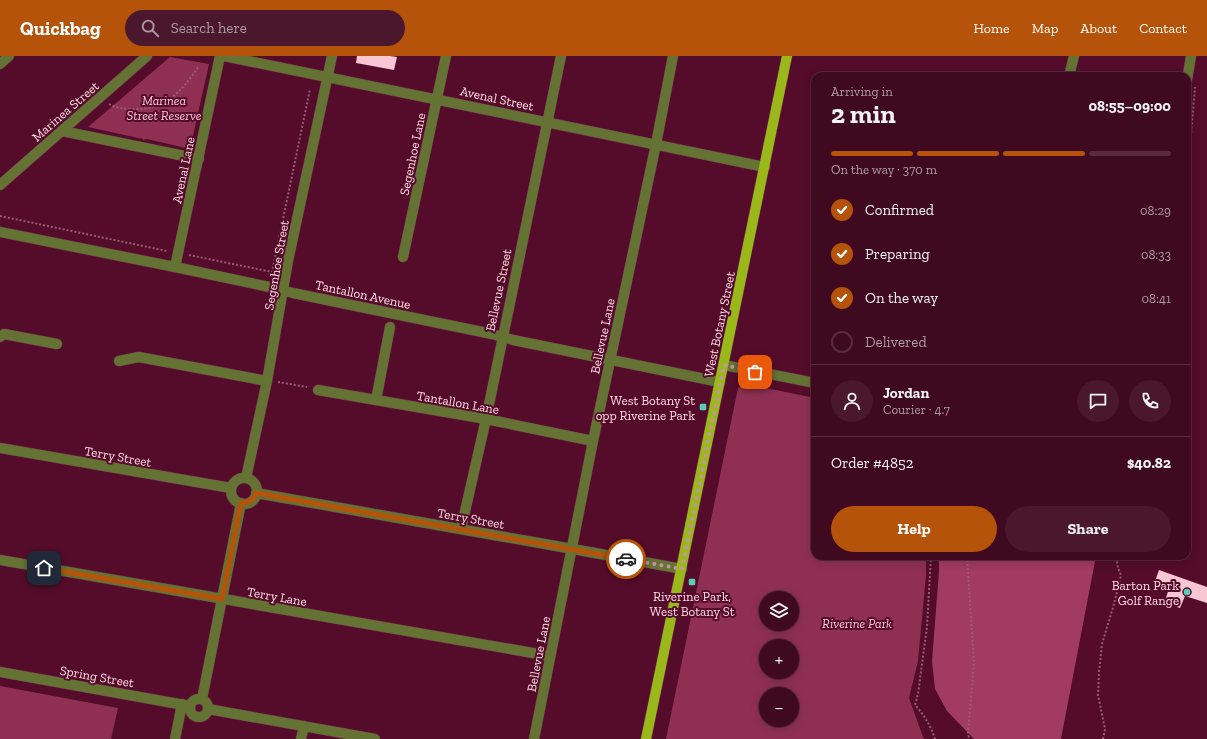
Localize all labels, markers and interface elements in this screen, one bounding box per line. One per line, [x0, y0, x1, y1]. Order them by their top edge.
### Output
search box [125, 10, 405, 46]
text: Quickbag [20, 17, 101, 40]
icon: search [139, 17, 161, 39]
text: Search here [171, 19, 247, 37]
text: Home [974, 20, 1010, 37]
text: Map [1032, 20, 1058, 37]
text: About [1080, 20, 1117, 37]
text: Contact [1139, 20, 1187, 37]
street label: Marinea Street [29, 78, 102, 145]
street label: Avenal Street [459, 83, 535, 114]
text: Arriving in [831, 84, 893, 99]
park label: Marinea Street Reserve [126, 93, 202, 123]
text: 08:55–09:00 [1088, 97, 1171, 115]
text: 2 min [831, 98, 896, 130]
street label: Segenhoe Lane [396, 112, 429, 197]
street label: Avenal Lane [169, 136, 198, 205]
text: On the way · 370 m [831, 162, 937, 177]
icon: check [831, 199, 853, 221]
text: Confirmed [865, 201, 934, 219]
text: 08:29 [1140, 203, 1171, 218]
street label: Segenhoe Street [261, 219, 292, 311]
icon: check [831, 243, 853, 265]
text: Preparing [865, 245, 930, 263]
street label: Bellevue Street [482, 247, 515, 333]
text: 08:33 [1141, 247, 1171, 262]
street label: West Botany Street [701, 270, 738, 378]
street label: Tantallon Avenue [314, 277, 412, 312]
icon: check [831, 287, 853, 309]
text: On the way [865, 289, 938, 307]
text: 08:41 [1142, 291, 1171, 306]
street label: Bellevue Lane [587, 297, 618, 375]
text: Delivered [865, 333, 927, 351]
pin [738, 355, 772, 389]
icon: bag [744, 361, 766, 383]
button: person [831, 380, 873, 422]
button: chat [1077, 380, 1119, 422]
button: phone [1129, 380, 1171, 422]
text: Jordan [883, 384, 929, 402]
street label: Tantallon Lane [416, 388, 500, 417]
place label: West Botany St opp Riverine Park [596, 393, 695, 423]
marker: West Botany St opp Riverine Park [698, 402, 708, 412]
text: Courier · 4.7 [883, 402, 950, 417]
street label: Terry Street [83, 443, 153, 470]
text: Order #4852 [831, 454, 913, 472]
text: $40.82 [1127, 454, 1171, 472]
street label: Terry Street [436, 505, 506, 532]
button: Help [831, 506, 997, 552]
button: Share [1005, 506, 1171, 552]
courier [606, 539, 646, 579]
icon: car [615, 548, 637, 570]
pin [27, 551, 61, 585]
icon: home [33, 557, 55, 579]
marker: Riverine Park, West Botany St [687, 577, 697, 587]
place label: Barton Park Golf Range [1112, 578, 1179, 608]
street label: Terry Lane [246, 584, 308, 609]
marker: Barton Park Golf Range [1182, 587, 1192, 597]
place label: Riverine Park, West Botany St [650, 589, 735, 619]
map controls [759, 591, 799, 727]
button: layers [759, 591, 799, 631]
street label: Bellevue Lane [524, 615, 553, 693]
park label: Riverine Park [822, 616, 892, 631]
button: + [759, 639, 799, 679]
street label: Spring Street [59, 663, 135, 690]
button: − [759, 687, 799, 727]

